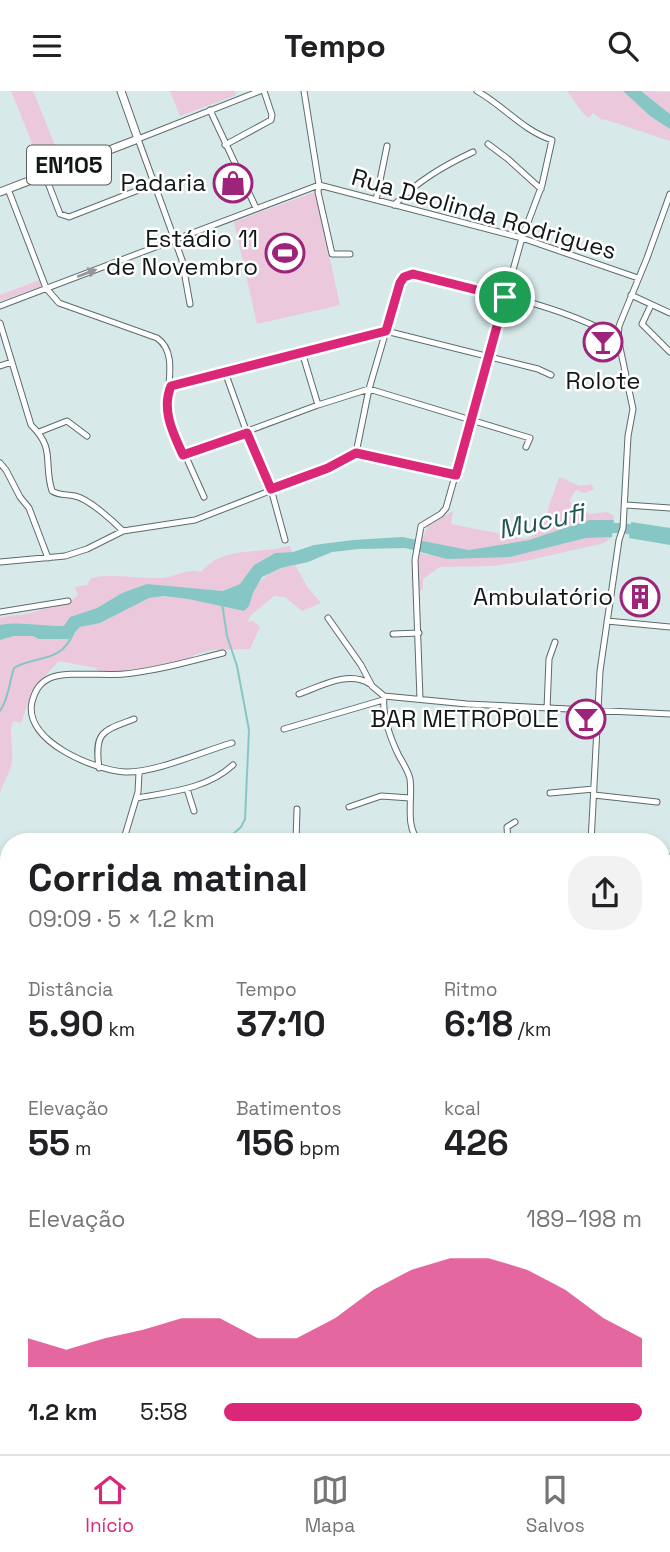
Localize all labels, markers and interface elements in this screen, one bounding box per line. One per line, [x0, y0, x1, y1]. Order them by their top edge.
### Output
text: Tempo [284, 26, 386, 66]
icon: menu [28, 27, 66, 65]
icon: search [604, 27, 642, 65]
road number: EN105 [27, 145, 111, 185]
street label: Rua Deolinda Rodrigues [348, 161, 620, 266]
shop icon: Padaria [212, 162, 254, 204]
place label: Padaria [120, 167, 206, 198]
place label: Estádio 11 de Novembro [106, 223, 258, 282]
sports icon: Estádio 11 de Novembro [264, 232, 306, 274]
one-way arrow [76, 267, 97, 278]
pin [475, 267, 535, 327]
icon: arrive [486, 278, 524, 316]
bar icon: Rolote [582, 321, 624, 363]
place label: Rolote [565, 365, 641, 396]
water label: Mucufi [495, 495, 590, 547]
building icon: Ambulatório [619, 576, 661, 618]
place label: Ambulatório [473, 581, 613, 612]
bar icon: BAR METROPOLE [565, 698, 607, 740]
place label: BAR METROPOLE [370, 703, 559, 734]
text: Corrida matinal [28, 854, 308, 902]
button: share [568, 856, 642, 930]
text: 09:09 · 5 × 1.2 km [28, 904, 215, 934]
text: Distância [28, 977, 113, 1002]
text: Tempo [236, 977, 297, 1002]
text: Ritmo [444, 977, 497, 1002]
text: 5.90 [28, 1002, 104, 1046]
text: 37:10 [236, 1002, 326, 1046]
text: 6:18 [444, 1002, 513, 1046]
text: km [104, 1017, 135, 1042]
text: /km [513, 1017, 551, 1042]
text: Elevação [28, 1096, 109, 1121]
text: Batimentos [236, 1096, 341, 1121]
text: kcal [444, 1096, 481, 1121]
text: 55 [28, 1121, 70, 1165]
text: 156 [236, 1121, 294, 1165]
text: 426 [444, 1121, 509, 1165]
text: m [70, 1136, 91, 1161]
text: bpm [294, 1136, 340, 1161]
text: Elevação [28, 1204, 126, 1234]
text: 189–198 m [526, 1204, 642, 1234]
text: 1.2 km [28, 1397, 97, 1427]
text: 5:58 [140, 1397, 188, 1427]
tab: Início [85, 1471, 134, 1538]
tab: Mapa [305, 1471, 355, 1538]
tab: Salvos [526, 1471, 585, 1538]

